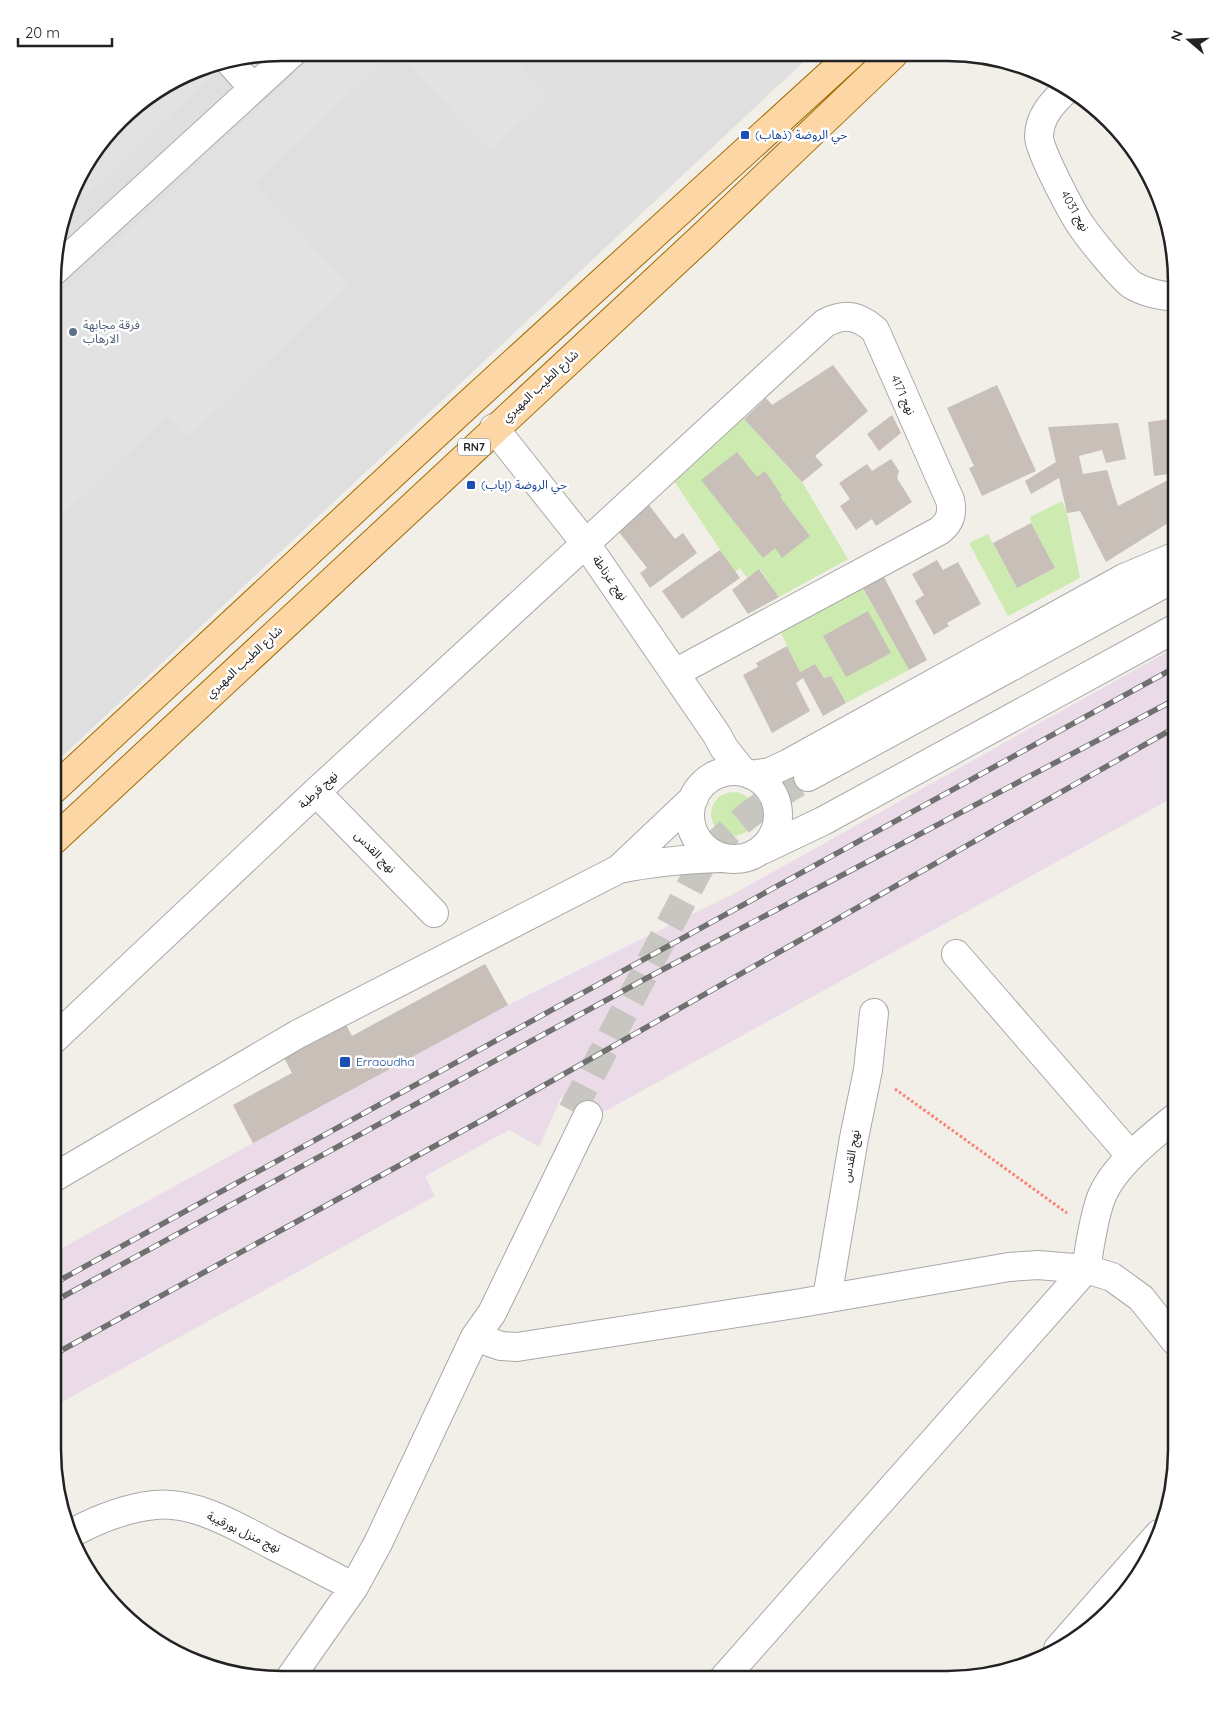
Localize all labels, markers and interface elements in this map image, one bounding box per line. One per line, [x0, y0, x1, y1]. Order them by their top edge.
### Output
scale bar [18, 15, 111, 47]
north arrow [1164, 15, 1214, 65]
text: 20 m [25, 23, 60, 42]
text: N [1167, 28, 1187, 44]
place label: حي الروضة (ذهاب) [755, 127, 847, 145]
marker: حي الروضة (ذهاب) [739, 129, 751, 141]
street label: نهج 4031 [1056, 188, 1093, 235]
place label: فرقة مجابهة الارهاب [83, 317, 140, 346]
marker: فرقة مجابهة الارهاب [67, 326, 79, 338]
street label: شارع الطيب المهيري [498, 346, 583, 427]
street label: نهج 4171 [886, 372, 919, 418]
road number: RN7 [458, 438, 490, 456]
place label: حي الروضة (إياب) [481, 477, 567, 495]
marker: حي الروضة (إياب) [465, 479, 477, 491]
street label: نهج غرناطة [588, 552, 631, 604]
street label: شارع الطيب المهيري [202, 622, 287, 703]
street label: نهج قرطبة [295, 768, 342, 813]
street label: نهج القدس [350, 827, 399, 877]
place label: Erraoudha [356, 1054, 415, 1069]
marker: Erraoudha [338, 1055, 352, 1069]
street label: نهج القدس [839, 1128, 864, 1184]
street label: نهج منزل بورقيبة [204, 1508, 284, 1557]

